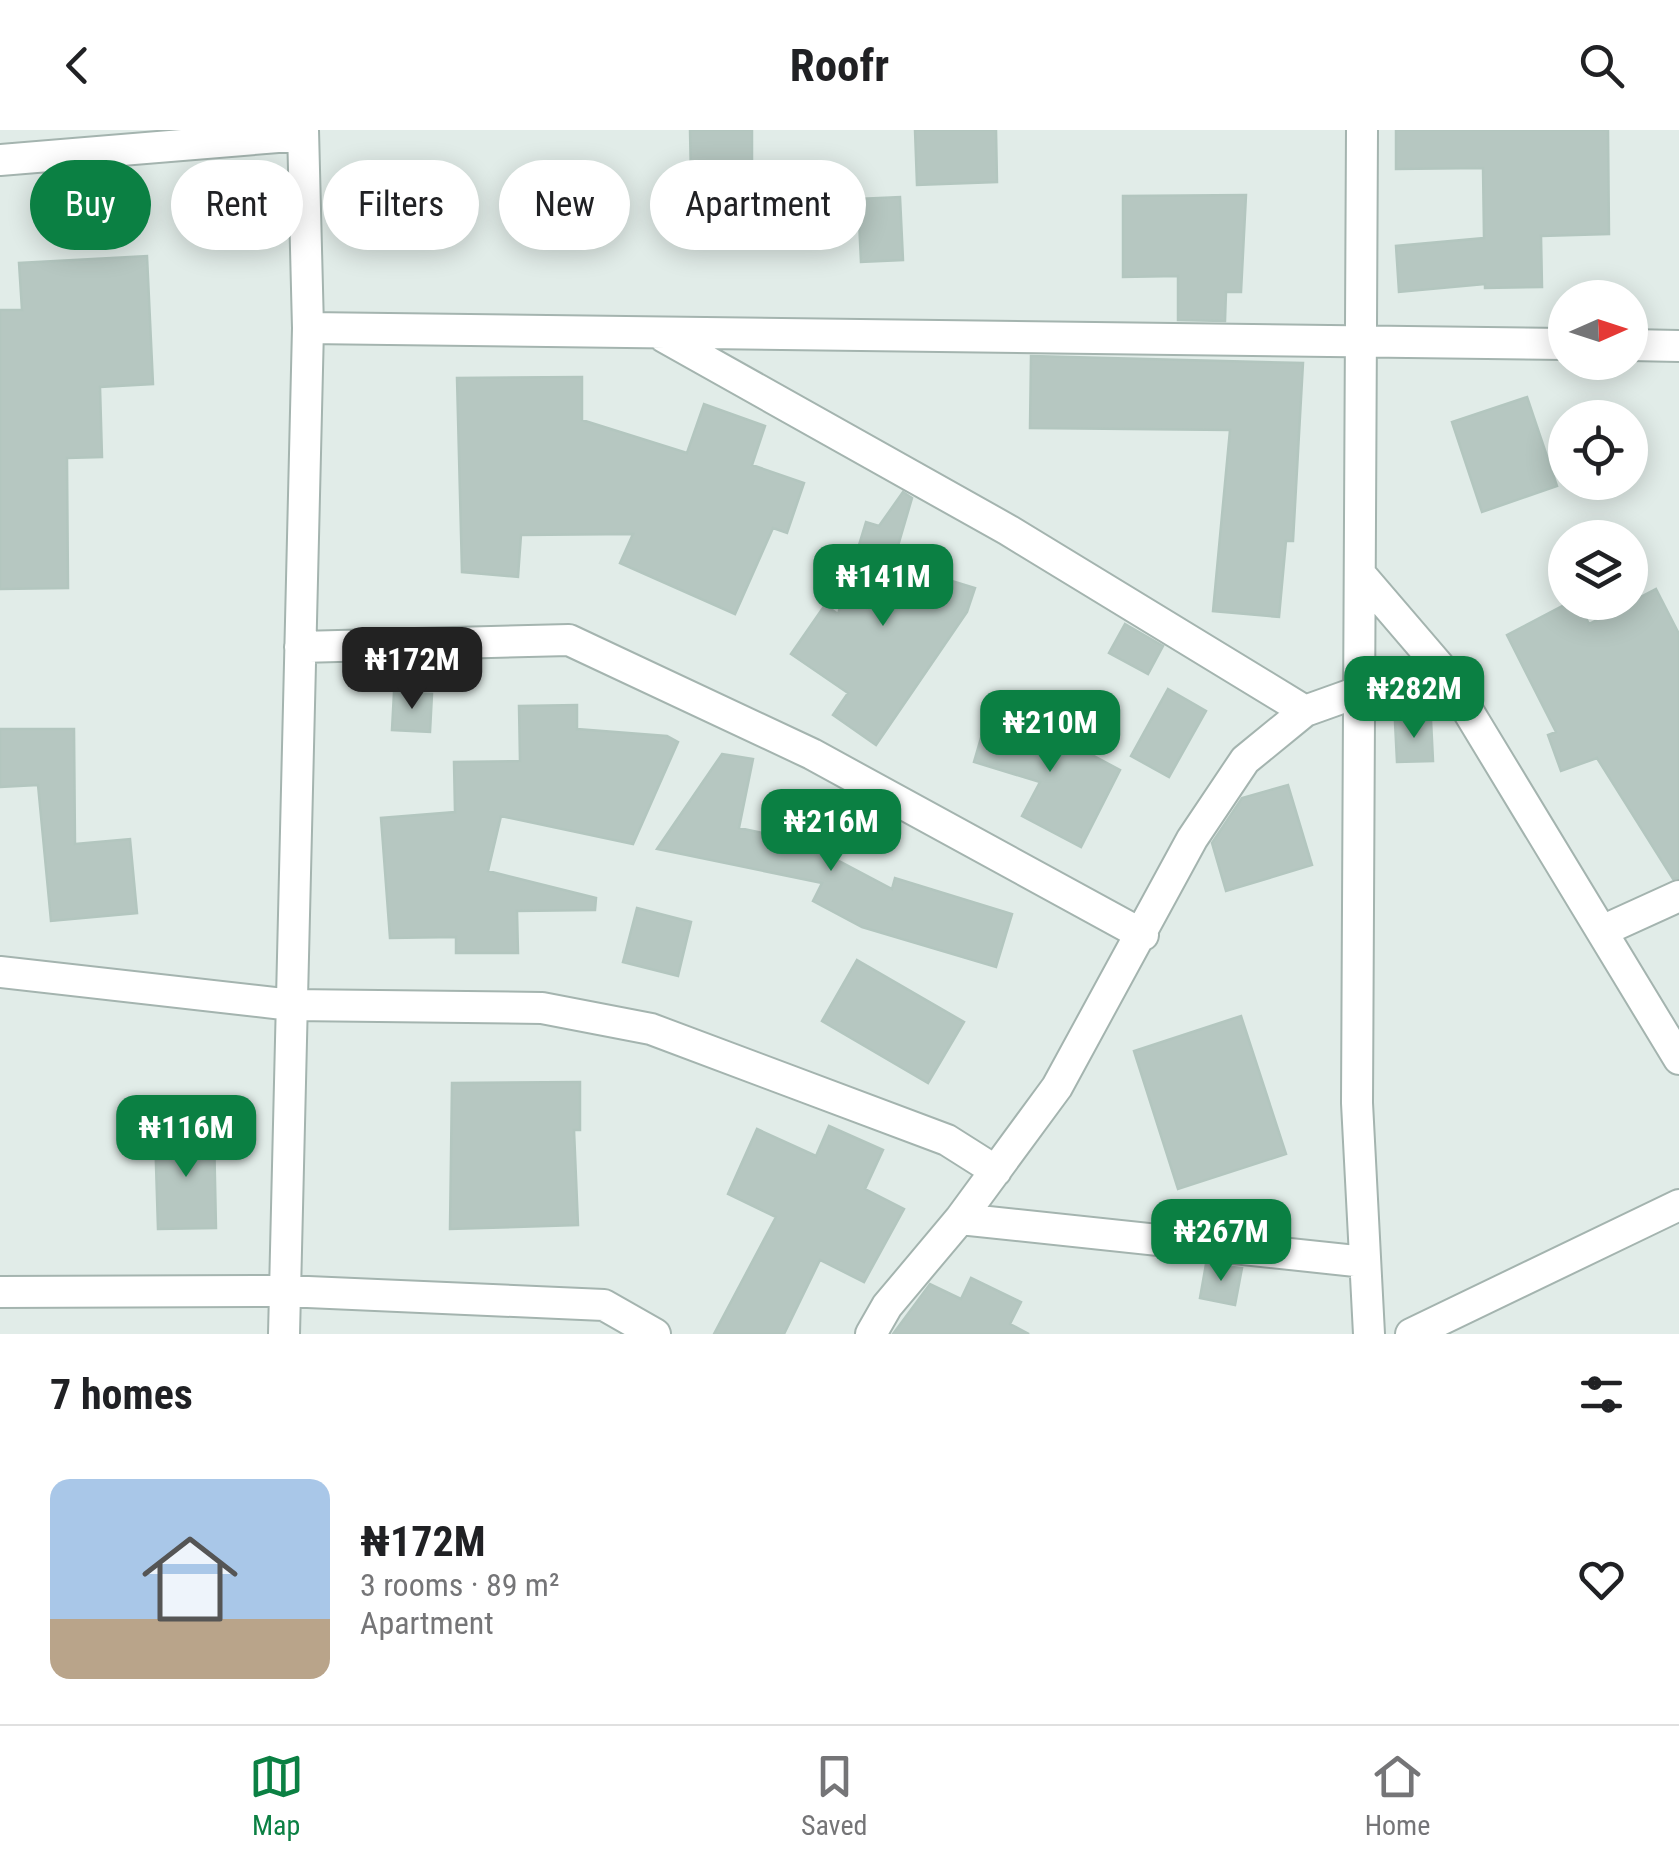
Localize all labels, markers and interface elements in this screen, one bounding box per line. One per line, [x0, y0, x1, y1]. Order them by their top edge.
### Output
icon: back [50, 38, 105, 93]
icon: search [1574, 38, 1629, 93]
text: Roofr [790, 39, 889, 92]
chip: Buy [30, 160, 151, 250]
chip: Rent [171, 160, 303, 250]
chip: Filters [323, 160, 479, 250]
chip: New [499, 160, 630, 250]
chip: Apartment [650, 160, 866, 250]
north arrow [1548, 280, 1648, 380]
map controls [1548, 280, 1648, 620]
button: locate [1548, 400, 1648, 500]
button: layers [1548, 520, 1648, 620]
pin: ₦141M [813, 544, 953, 629]
text: ₦141M [835, 557, 931, 595]
pin: ₦172M [342, 627, 482, 712]
text: ₦172M [364, 640, 460, 678]
pin: ₦282M [1344, 656, 1484, 741]
text: ₦282M [1366, 669, 1462, 707]
pin: ₦210M [980, 690, 1120, 775]
text: ₦210M [1002, 703, 1098, 741]
pin: ₦216M [761, 789, 901, 874]
text: ₦216M [783, 802, 879, 840]
pin: ₦116M [116, 1095, 256, 1180]
text: ₦116M [138, 1108, 234, 1146]
pin: ₦267M [1151, 1199, 1291, 1284]
text: ₦267M [1173, 1212, 1269, 1250]
icon: filters [1574, 1367, 1629, 1422]
text: 7 homes [50, 1370, 193, 1419]
text: ₦172M [360, 1517, 486, 1566]
icon: home [130, 1519, 250, 1639]
icon: heart [1574, 1552, 1629, 1607]
text: 3 rooms · 89 m² [360, 1566, 559, 1604]
text: Apartment [360, 1604, 494, 1642]
tab: Map [249, 1749, 304, 1842]
tab: Saved [801, 1749, 867, 1842]
tab: Home [1365, 1749, 1430, 1842]

